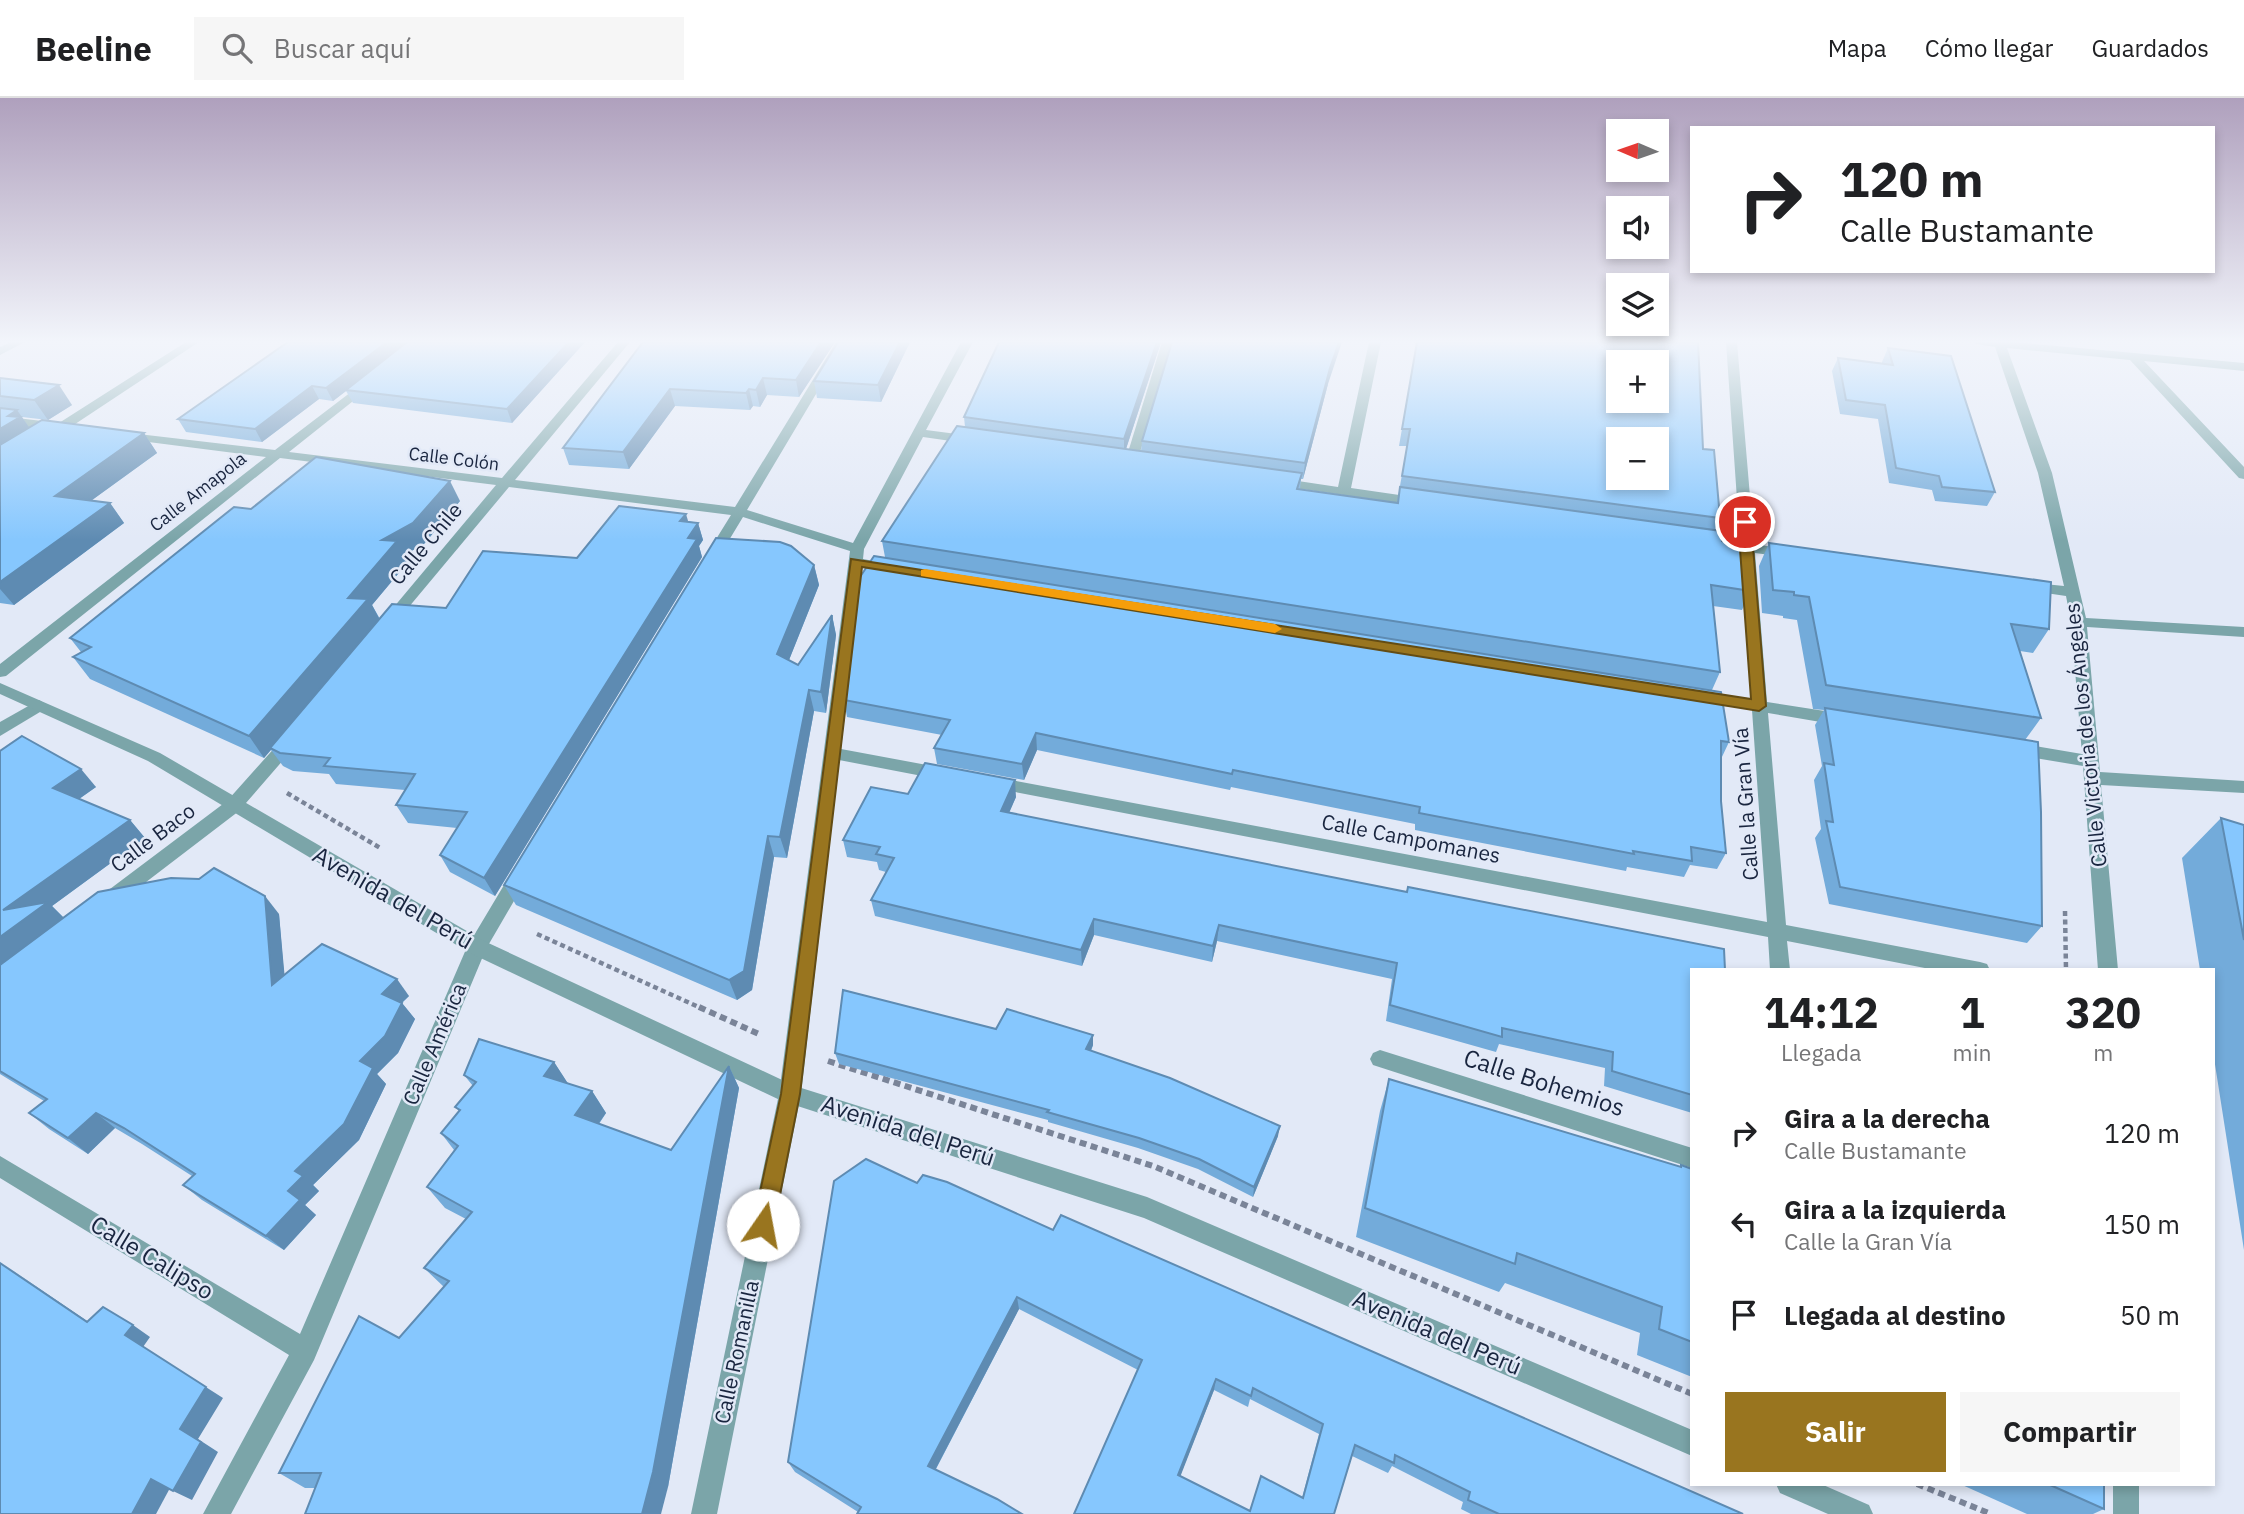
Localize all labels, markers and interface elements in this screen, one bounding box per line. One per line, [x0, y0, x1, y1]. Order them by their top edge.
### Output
search box [194, 17, 684, 80]
text: Beeline [35, 27, 152, 70]
icon: search [218, 29, 256, 67]
text: Buscar aquí [274, 31, 411, 65]
text: Mapa [1828, 32, 1887, 64]
text: Cómo llegar [1925, 32, 2053, 64]
text: Guardados [2091, 32, 2209, 64]
north arrow [1606, 119, 1670, 182]
map controls [1606, 119, 1669, 490]
text: 120 m [1840, 147, 1984, 210]
icon: right [1725, 154, 1816, 245]
button: sound [1606, 196, 1669, 259]
text: Calle Bustamante [1840, 209, 2094, 251]
button: layers [1606, 273, 1669, 336]
button: + [1606, 350, 1669, 413]
button: − [1606, 427, 1669, 490]
street label: Calle Colón [407, 442, 501, 475]
street label: Calle Amapola [145, 446, 251, 537]
pin [1715, 492, 1775, 552]
street label: Calle Chile [383, 496, 468, 590]
icon: arrive [1726, 503, 1764, 541]
street label: Calle Victoria de los Ángeles [2057, 602, 2113, 869]
street label: Calle la Gran Vía [1726, 727, 1764, 882]
street label: Calle Baco [104, 796, 200, 878]
street label: Calle Campomanes [1319, 807, 1503, 869]
street label: Avenida del Perú [307, 838, 480, 956]
street label: Calle América [396, 978, 472, 1109]
text: 14:12 [1764, 985, 1879, 1040]
text: 1 [1959, 985, 1985, 1040]
text: 320 [2065, 985, 2141, 1040]
text: Llegada [1781, 1037, 1861, 1067]
text: min [1953, 1037, 1991, 1067]
text: m [2093, 1037, 2113, 1067]
street label: Calle Bohemios [1460, 1041, 1629, 1123]
street label: Avenida del Perú [817, 1087, 999, 1173]
text: Gira a la derecha [1784, 1101, 1990, 1135]
icon: right [1725, 1114, 1763, 1152]
text: 120 m [2104, 1116, 2180, 1150]
text: Calle Bustamante [1784, 1135, 1967, 1165]
position arrow [726, 1188, 800, 1262]
text: Gira a la izquierda [1784, 1192, 2006, 1226]
icon: left [1725, 1205, 1763, 1243]
text: 150 m [2104, 1207, 2180, 1241]
street label: Calle Calipso [85, 1208, 220, 1307]
text: Calle la Gran Vía [1784, 1226, 1952, 1256]
street label: Calle Romanilla [707, 1277, 765, 1426]
street label: Avenida del Perú [1348, 1282, 1527, 1382]
icon: arrive [1725, 1296, 1763, 1334]
text: Llegada al destino [1784, 1298, 2006, 1332]
text: 50 m [2120, 1298, 2180, 1332]
button: Salir [1725, 1392, 1946, 1472]
button: Compartir [1960, 1392, 2180, 1472]

